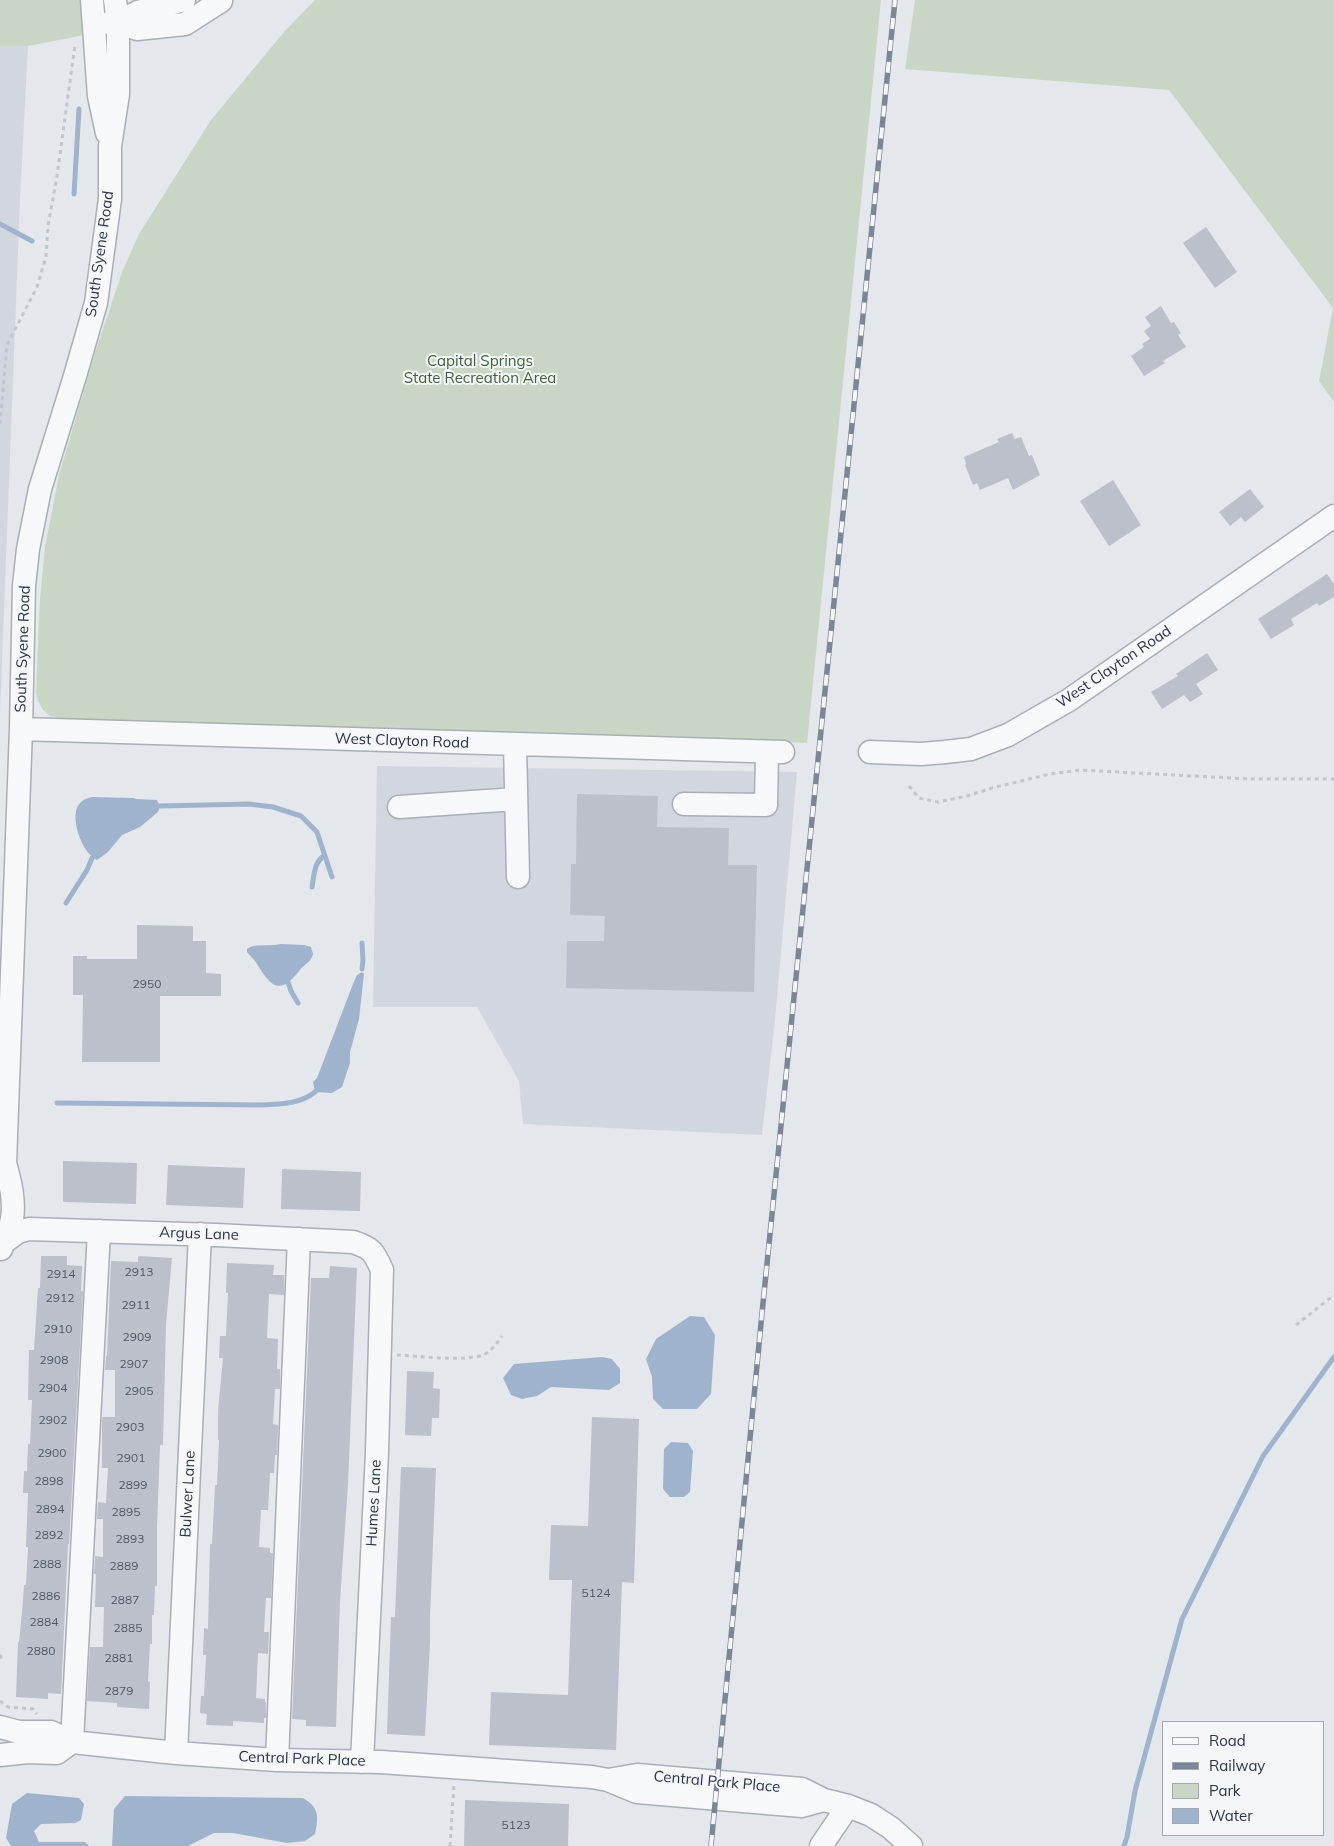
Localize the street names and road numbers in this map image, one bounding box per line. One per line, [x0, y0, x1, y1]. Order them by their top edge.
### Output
street label: South Syene Road [82, 190, 118, 318]
street label: South Syene Road [12, 585, 34, 713]
street label: West Clayton Road [1053, 622, 1175, 712]
street label: West Clayton Road [334, 730, 470, 752]
street label: Argus Lane [159, 1224, 239, 1244]
street label: Bulwer Lane [177, 1450, 199, 1538]
street label: Humes Lane [363, 1459, 385, 1547]
street label: Central Park Place [238, 1748, 366, 1770]
street label: Central Park Place [653, 1767, 781, 1797]

